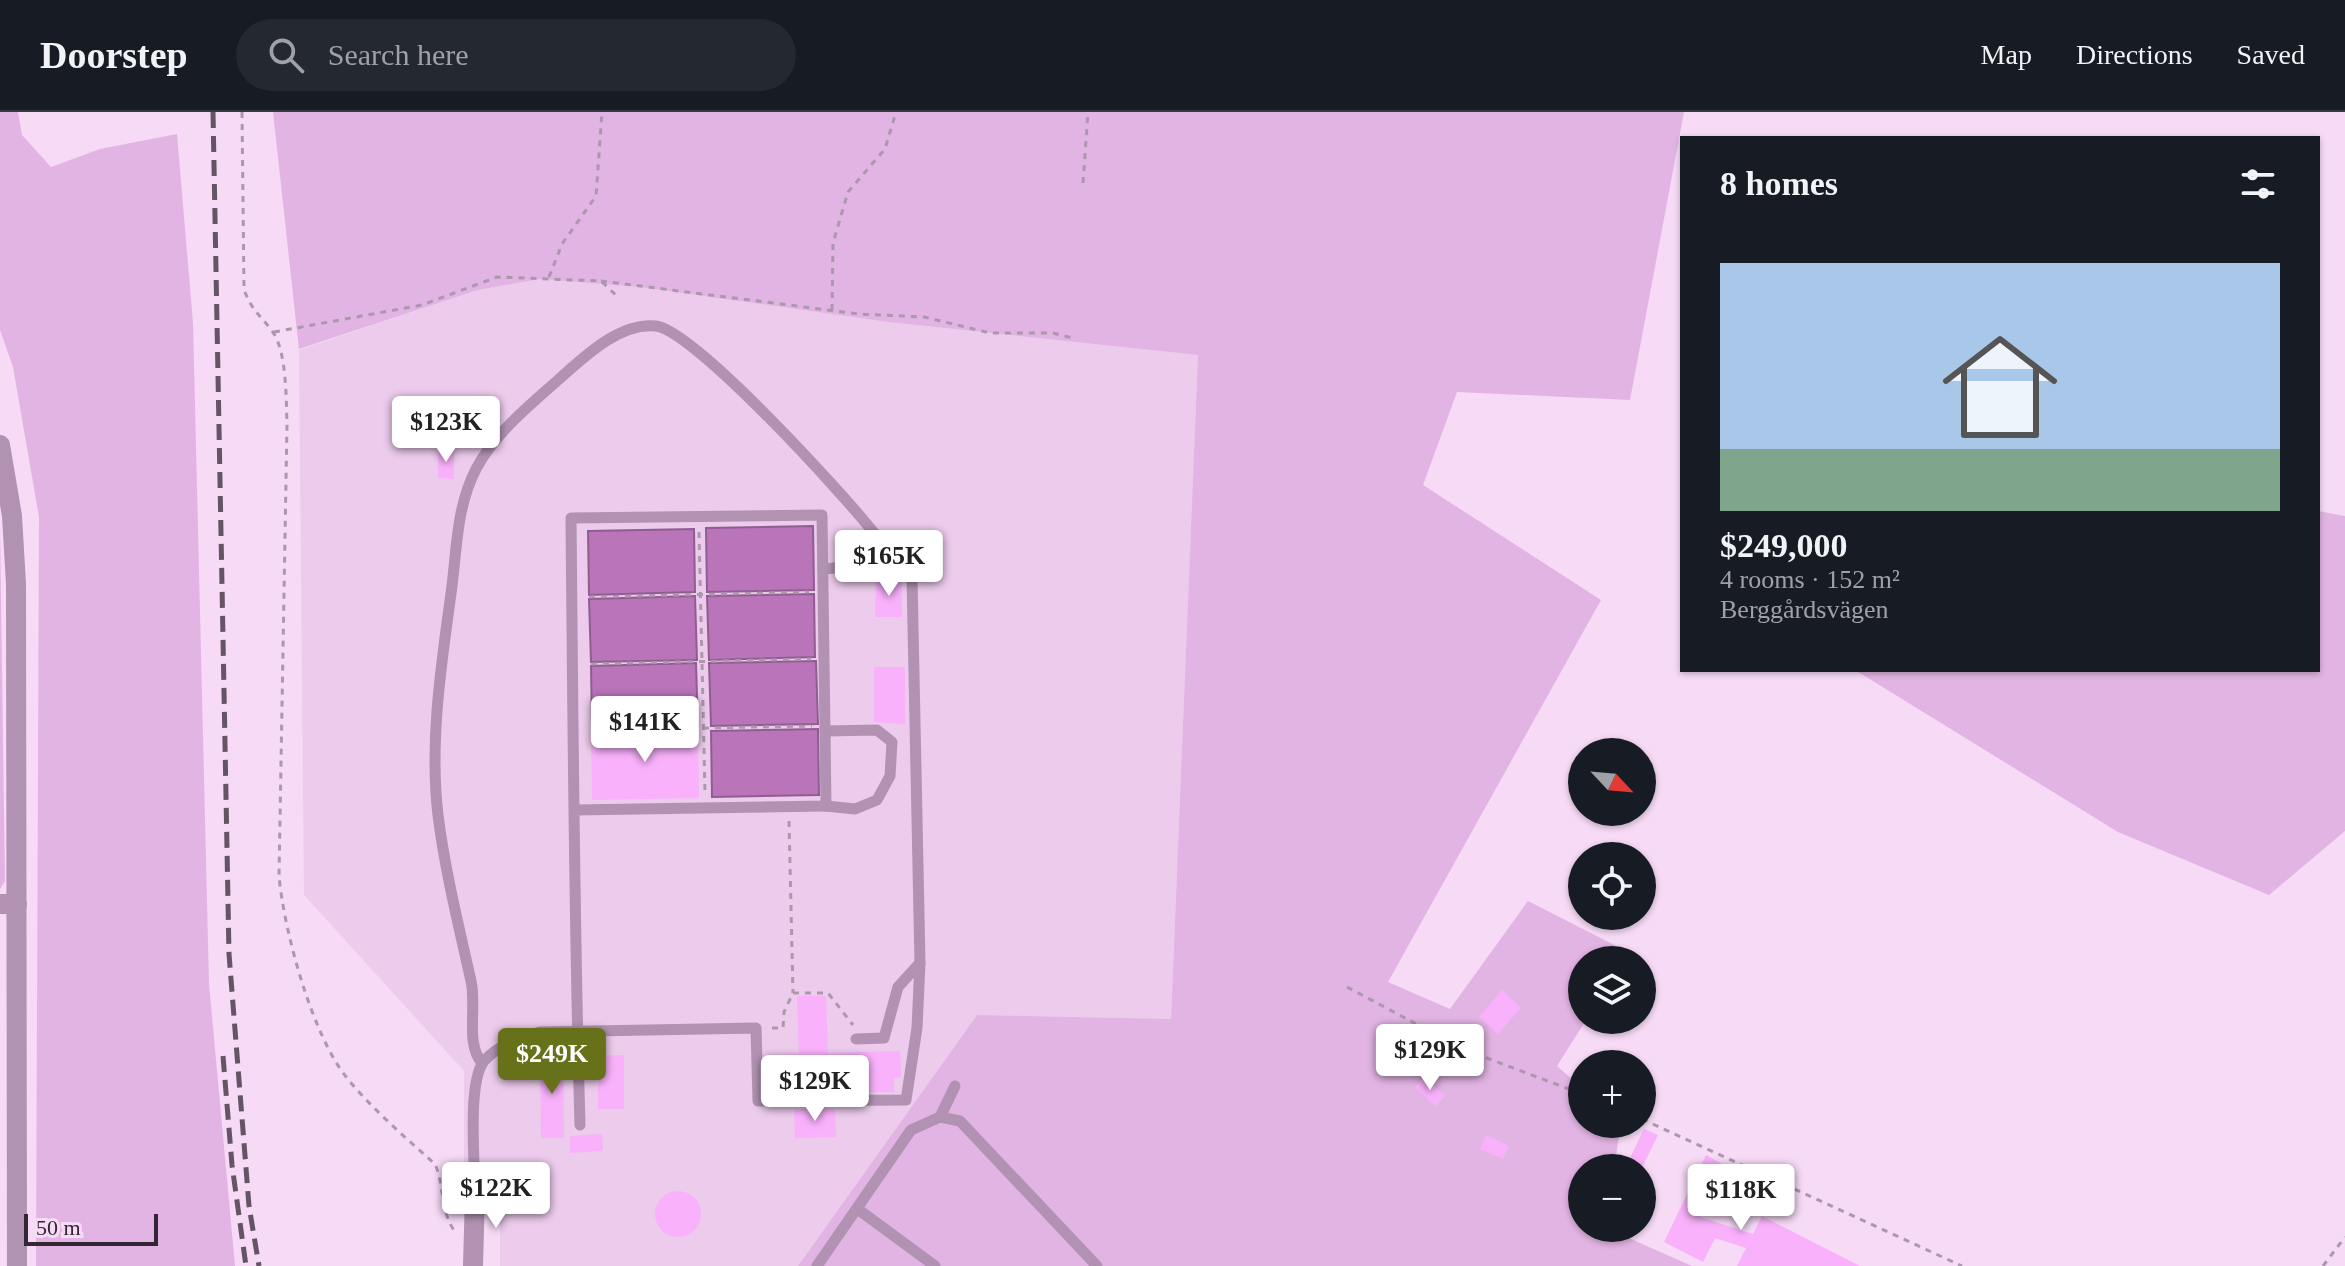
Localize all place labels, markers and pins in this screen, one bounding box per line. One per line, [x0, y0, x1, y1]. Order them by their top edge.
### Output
pin: $123K [390, 396, 502, 464]
pin: $165K [833, 530, 945, 598]
pin: $141K [589, 696, 701, 764]
pin: $129K [1374, 1024, 1486, 1092]
pin: $249K [496, 1028, 608, 1096]
pin: $129K [759, 1055, 871, 1123]
pin: $122K [440, 1162, 552, 1230]
pin: $118K [1685, 1164, 1797, 1232]

